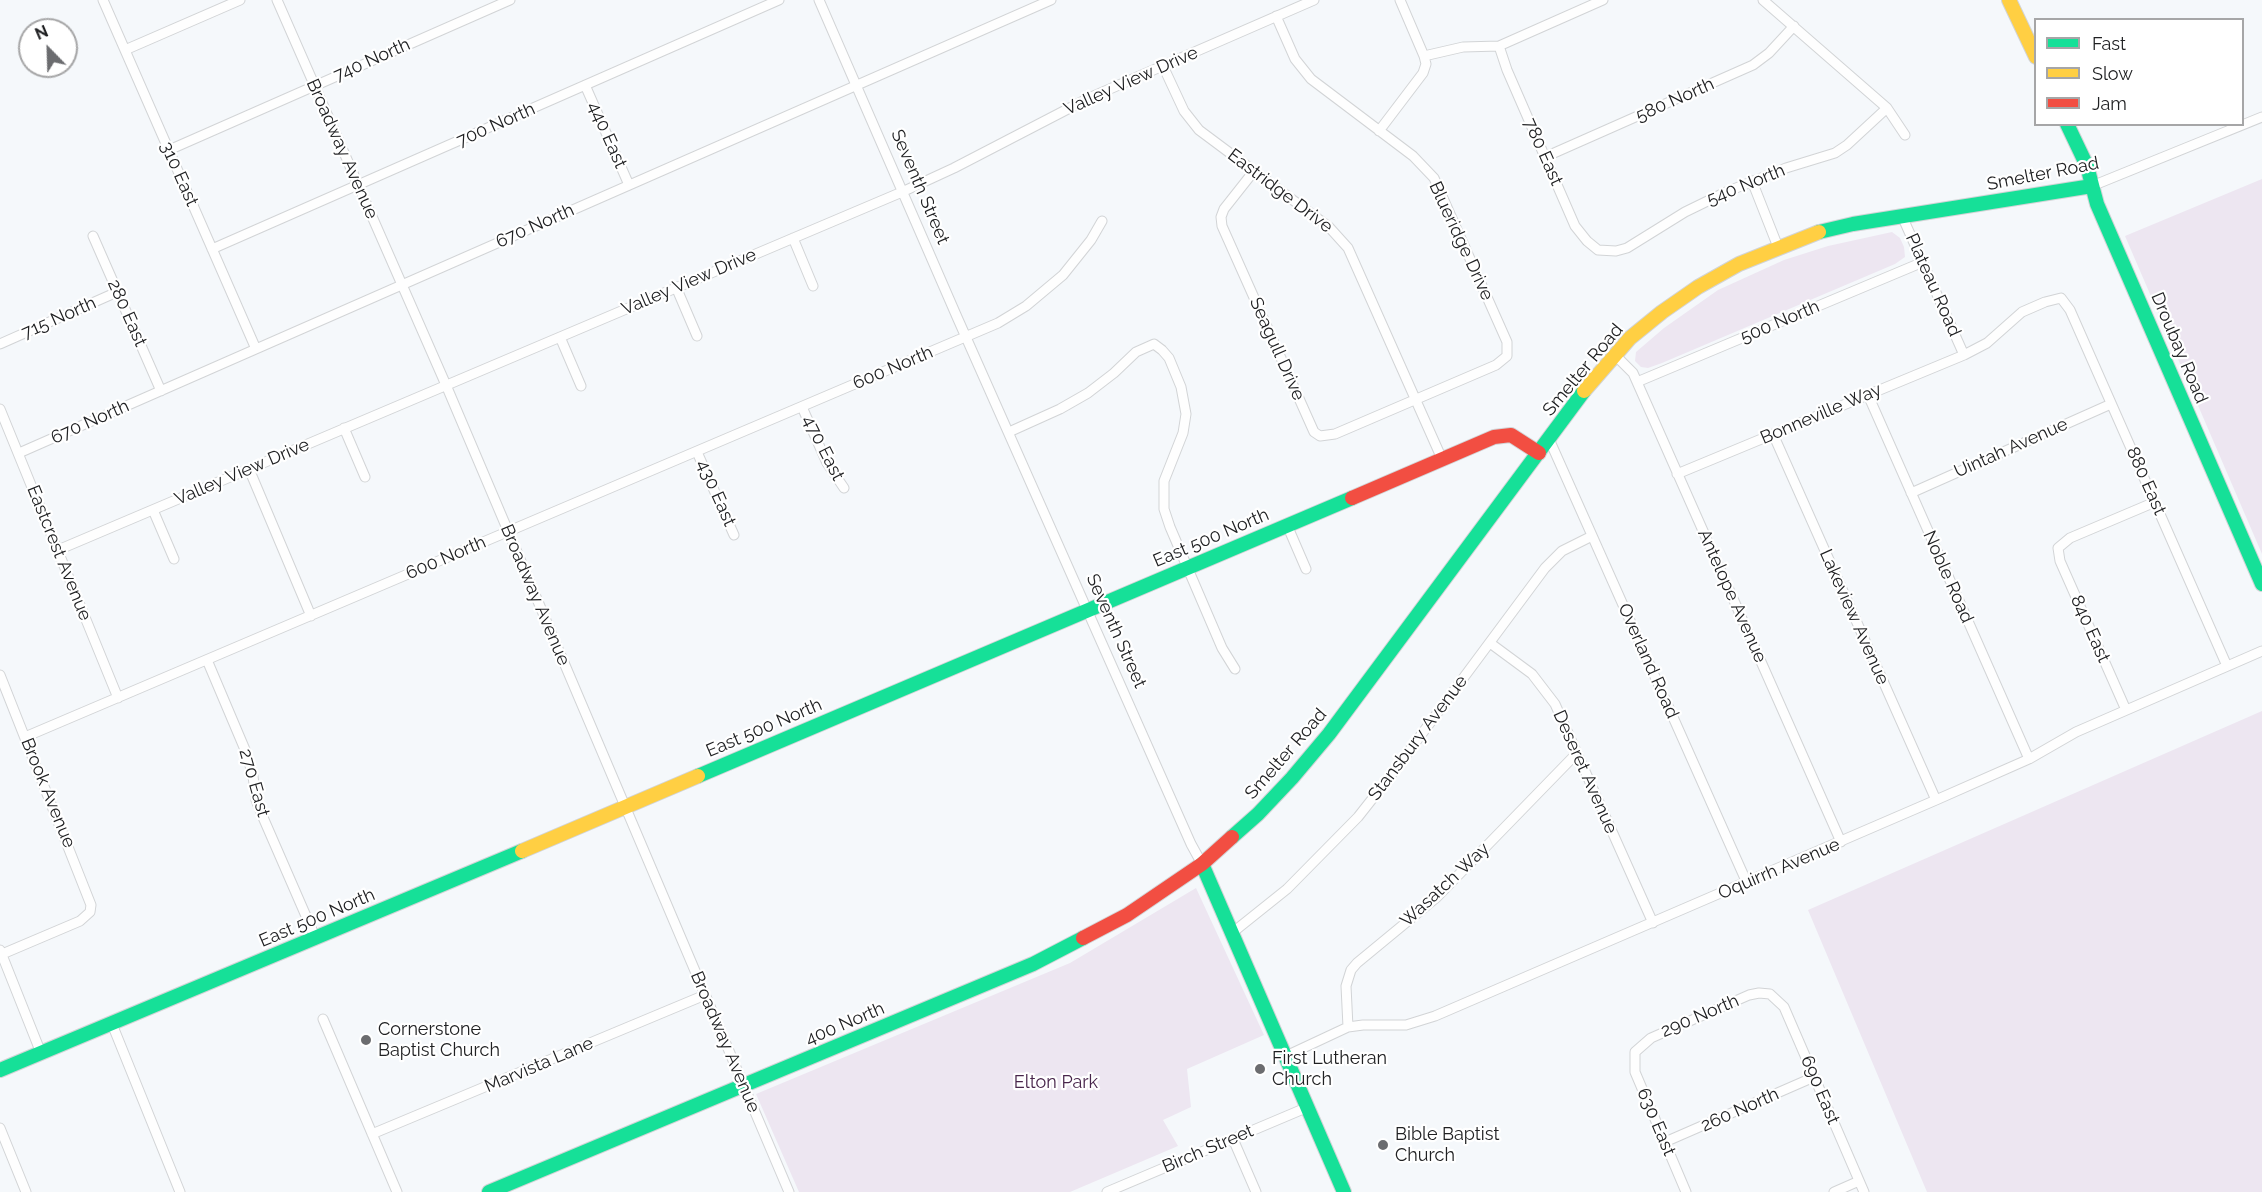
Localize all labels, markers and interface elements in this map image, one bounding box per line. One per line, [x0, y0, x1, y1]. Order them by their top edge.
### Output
north arrow [18, 18, 78, 78]
legend [2034, 18, 2244, 126]
text: N [32, 22, 51, 44]
text: Fast [2092, 33, 2126, 54]
street label: 740 North [330, 34, 414, 86]
street label: Valley View Drive [1061, 42, 1201, 120]
text: Slow [2092, 63, 2133, 84]
street label: 580 North [1633, 73, 1717, 127]
street label: Broadway Avenue [301, 76, 383, 222]
text: Jam [2092, 93, 2127, 114]
street label: 700 North [453, 98, 539, 152]
street label: 440 East [583, 98, 631, 172]
street label: 780 East [1519, 115, 1567, 189]
street label: Seventh Street [886, 126, 954, 248]
street label: 310 East [155, 138, 203, 210]
street label: Eastridge Drive [1223, 144, 1337, 238]
street label: Smelter Road [1985, 153, 2101, 195]
street label: 540 North [1704, 160, 1788, 210]
street label: Blueridge Drive [1424, 178, 1498, 304]
street label: 670 North [493, 199, 577, 253]
street label: Plateau Road [1901, 230, 1965, 340]
street label: Valley View Drive [618, 244, 760, 320]
street label: 280 East [103, 276, 151, 350]
street label: Droubay Road [2146, 289, 2212, 407]
street label: 715 North [19, 292, 99, 344]
street label: Seagull Drive [1245, 294, 1309, 404]
street label: 500 North [1737, 296, 1823, 348]
street label: Smelter Road [1538, 320, 1628, 420]
street label: 600 North [850, 341, 936, 395]
street label: Bonneville Way [1757, 379, 1885, 449]
street label: 670 North [48, 395, 132, 449]
street label: 470 East [797, 412, 849, 484]
street label: Uintah Avenue [1951, 413, 2071, 483]
street label: Valley View Drive [171, 434, 313, 510]
street label: 880 East [2121, 444, 2171, 518]
street label: 430 East [692, 456, 740, 530]
street label: Eastcrest Avenue [22, 482, 96, 624]
street label: East 500 North [1150, 504, 1272, 572]
street label: Broadway Avenue [496, 521, 574, 669]
street label: Antelope Avenue [1693, 526, 1771, 666]
street label: Noble Road [1918, 527, 1978, 627]
street label: 600 North [403, 531, 489, 585]
street label: Lakeview Avenue [1814, 546, 1894, 688]
street label: Seventh Street [1081, 571, 1151, 691]
street label: 840 East [2066, 592, 2114, 666]
street label: Overland Road [1613, 600, 1683, 722]
street label: Stansbury Avenue [1364, 671, 1472, 805]
street label: East 500 North [703, 694, 825, 762]
street label: Smelter Road [1241, 704, 1331, 804]
street label: Deseret Avenue [1548, 707, 1622, 837]
street label: Brook Avenue [16, 735, 80, 851]
street label: 270 East [234, 746, 274, 820]
street label: Oquirrh Avenue [1715, 834, 1843, 904]
street label: Wasatch Way [1396, 838, 1494, 932]
street label: East 500 North [256, 884, 378, 952]
street label: Broadway Avenue [686, 968, 764, 1116]
street label: 290 North [1658, 990, 1742, 1042]
street label: 400 North [802, 998, 888, 1050]
place label: Cornerstone Baptist Church [378, 1019, 500, 1062]
street label: Marvista Lane [481, 1032, 597, 1098]
marker: Cornerstone Baptist Church [359, 1033, 373, 1047]
place label: First Lutheran Church [1272, 1048, 1387, 1090]
street label: 690 East [1796, 1052, 1844, 1128]
marker: First Lutheran Church [1253, 1062, 1267, 1076]
park label: Elton Park [1014, 1072, 1098, 1094]
street label: 260 North [1698, 1083, 1782, 1137]
street label: 630 East [1632, 1085, 1680, 1159]
street label: Birch Street [1159, 1120, 1257, 1178]
place label: Bible Baptist Church [1395, 1124, 1500, 1166]
marker: Bible Baptist Church [1376, 1138, 1390, 1152]

